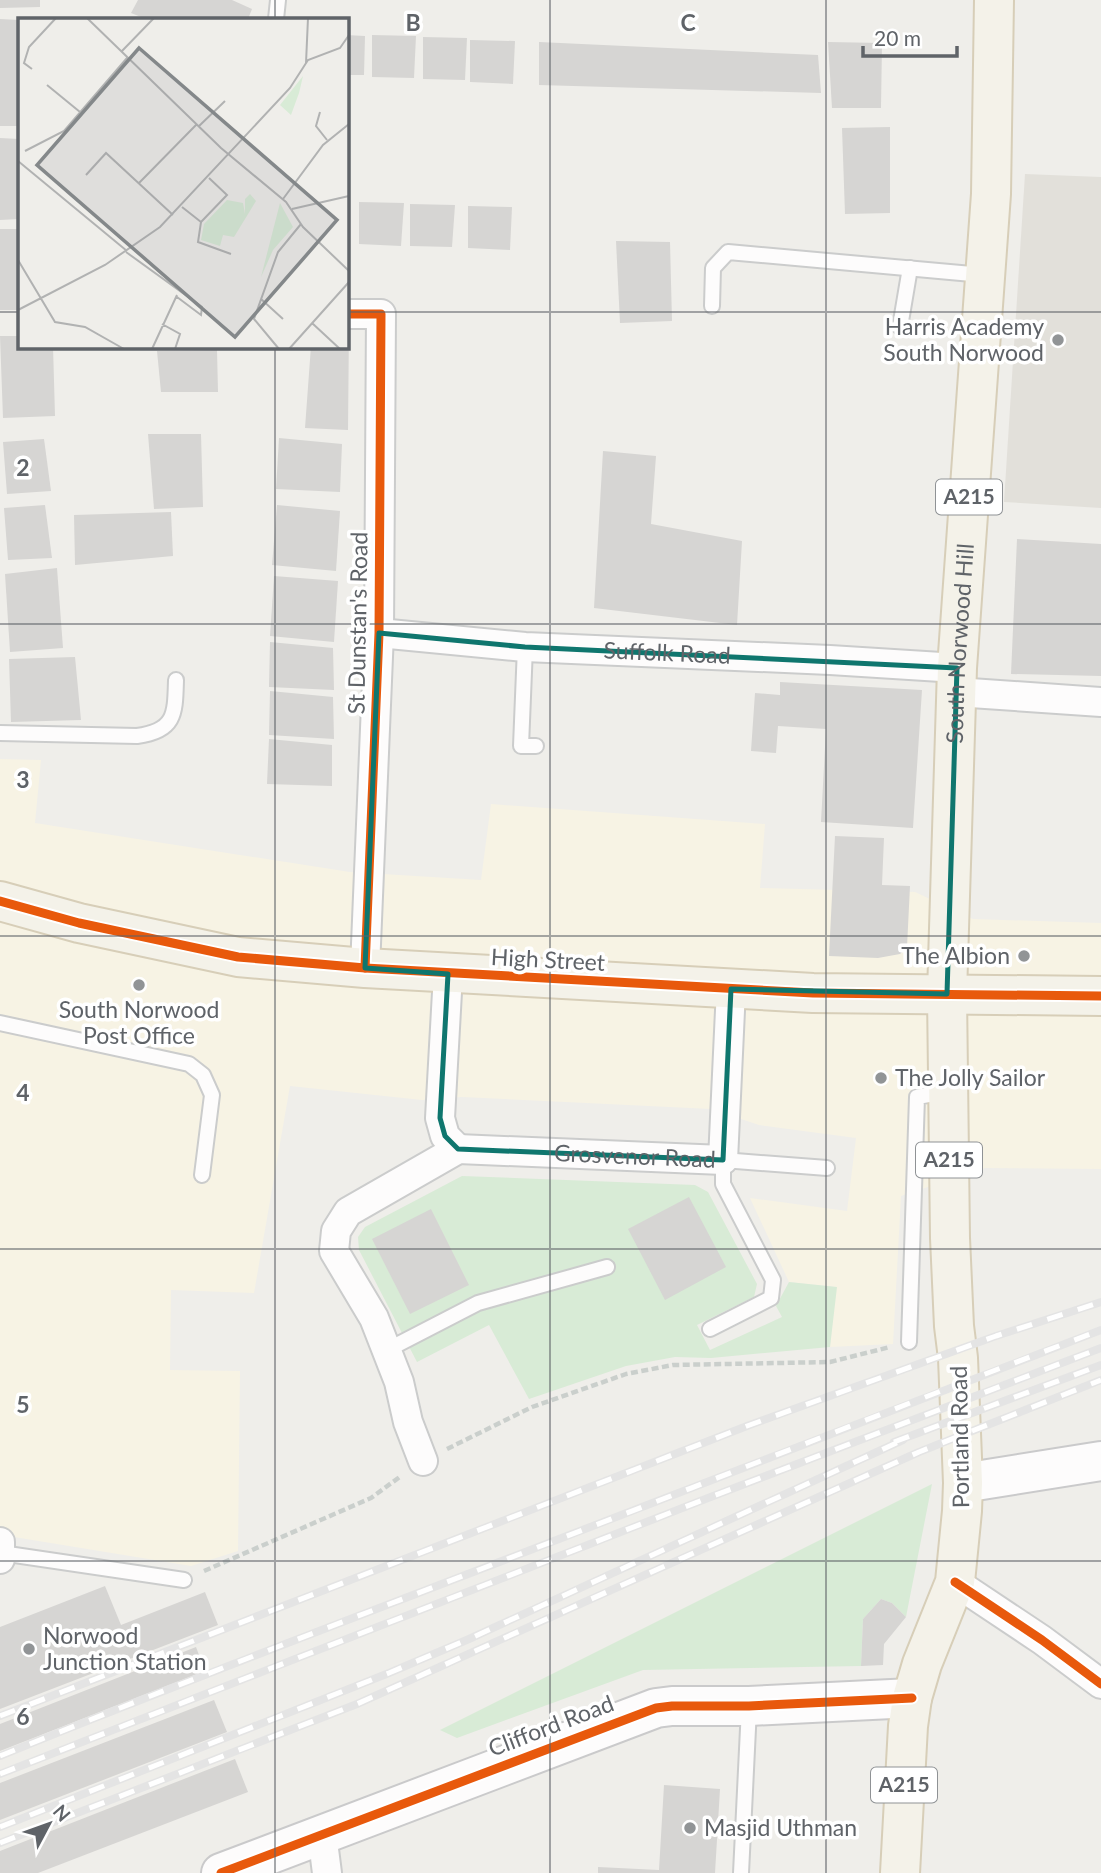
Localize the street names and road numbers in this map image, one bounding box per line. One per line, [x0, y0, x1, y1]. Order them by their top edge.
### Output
road number: A215 [936, 480, 1002, 514]
street label: St Dunstan's Road [341, 531, 373, 715]
street label: South Norwood Hill [940, 542, 979, 744]
street label: Suffolk Road [603, 635, 731, 669]
street label: High Street [490, 942, 607, 976]
street label: Grosvenor Road [553, 1138, 716, 1173]
road number: A215 [916, 1142, 982, 1178]
street label: Portland Road [944, 1366, 974, 1508]
street label: Clifford Road [484, 1688, 617, 1762]
road number: A215 [871, 1768, 937, 1802]

